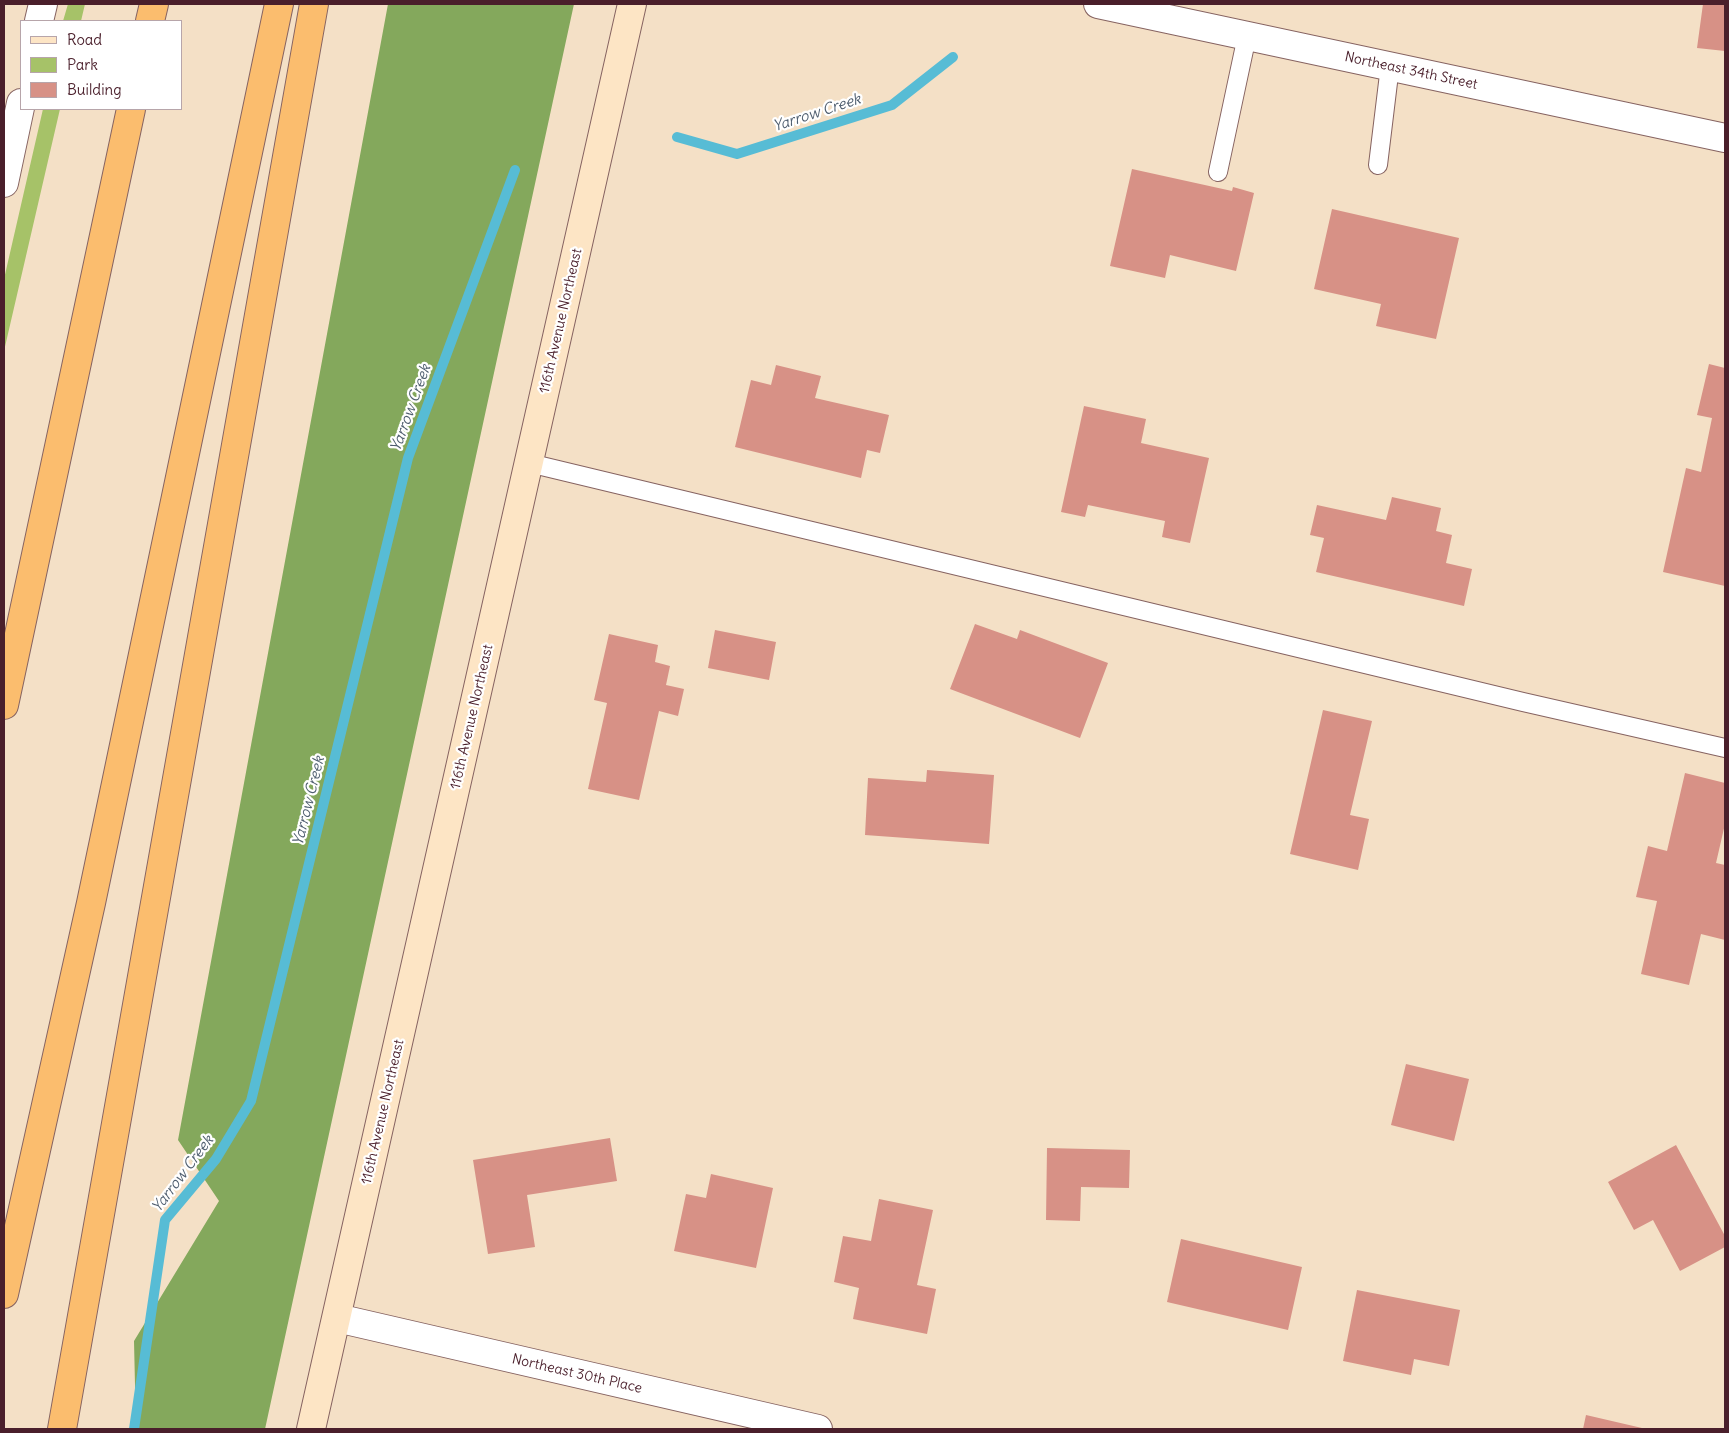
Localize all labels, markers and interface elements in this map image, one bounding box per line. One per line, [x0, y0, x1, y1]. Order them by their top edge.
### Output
legend [20, 20, 182, 110]
text: Road [67, 30, 102, 49]
street label: Northeast 34th Street [1343, 49, 1479, 93]
text: Park [67, 55, 98, 74]
text: Building [67, 80, 122, 99]
water label: Yarrow Creek [771, 90, 863, 136]
street label: 116th Avenue Northeast [536, 247, 586, 395]
water label: Yarrow Creek [387, 362, 435, 454]
street label: 116th Avenue Northeast [447, 643, 497, 791]
water label: Yarrow Creek [289, 755, 329, 847]
street label: 116th Avenue Northeast [358, 1038, 408, 1186]
water label: Yarrow Creek [148, 1132, 218, 1216]
street label: Northeast 30th Place [510, 1351, 644, 1397]

